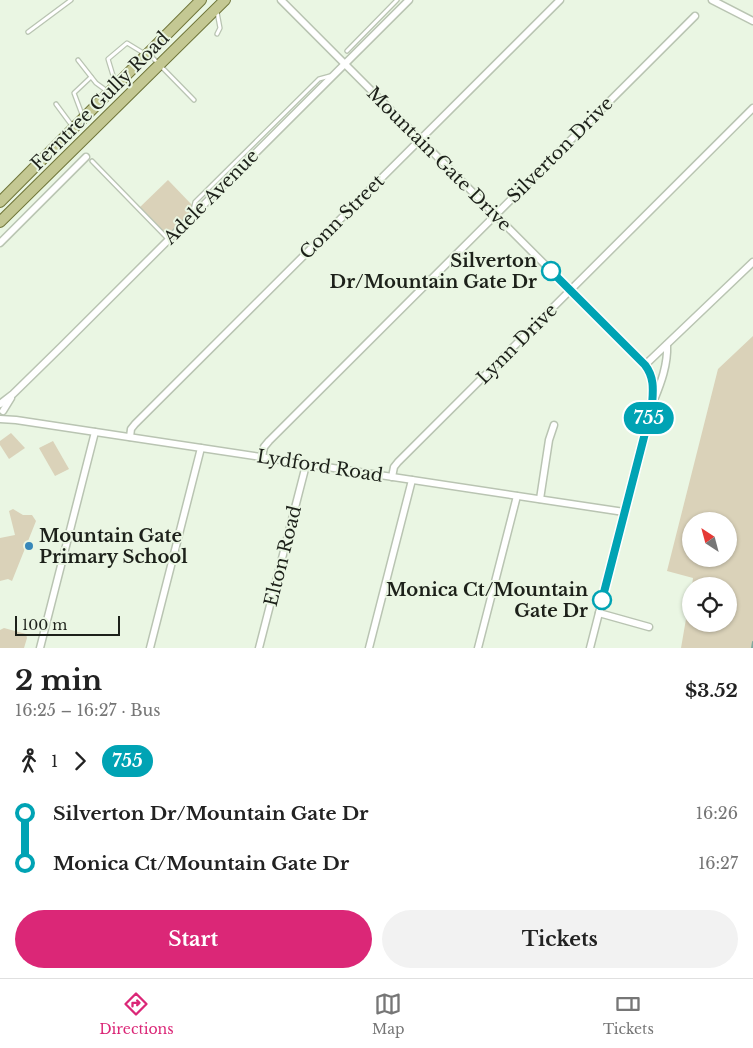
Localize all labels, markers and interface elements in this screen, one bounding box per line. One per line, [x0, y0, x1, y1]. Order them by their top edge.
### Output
street label: Ferntree Gully Road [26, 27, 174, 175]
street label: Mountain Gate Drive [362, 82, 516, 236]
street label: Silverton Drive [503, 93, 617, 207]
street label: Adele Avenue [158, 145, 263, 250]
street label: Conn Street [295, 170, 389, 264]
place label: Silverton Dr/Mountain Gate Dr [330, 250, 537, 293]
marker: Silverton Dr/Mountain Gate Dr [541, 261, 561, 281]
street label: Lynn Drive [472, 299, 562, 389]
line badge: 755 [620, 402, 678, 434]
text: 755 [634, 407, 664, 429]
street label: Lydford Road [255, 445, 385, 487]
street label: Elton Road [260, 503, 306, 609]
north arrow [682, 512, 738, 568]
map controls [682, 512, 737, 632]
place label: Mountain Gate Primary School [39, 525, 188, 568]
marker: Mountain Gate Primary School [23, 540, 35, 552]
button: locate [682, 577, 737, 632]
place label: Monica Ct/Mountain Gate Dr [386, 579, 588, 622]
marker: Monica Ct/Mountain Gate Dr [592, 590, 612, 610]
scale bar [15, 613, 120, 636]
text: 100 m [22, 616, 67, 634]
text: 2 min [15, 663, 102, 698]
text: $3.52 [685, 679, 738, 702]
text: 16:25 – 16:27 · Bus [15, 700, 161, 720]
icon: walk [15, 747, 43, 775]
icon: forward [66, 747, 94, 775]
text: 755 [112, 750, 143, 772]
text: 1 [51, 751, 58, 771]
text: Silverton Dr/Mountain Gate Dr [53, 802, 369, 825]
text: 16:26 [696, 803, 738, 823]
text: Monica Ct/Mountain Gate Dr [53, 852, 349, 875]
text: 16:27 [698, 853, 738, 873]
button: Start [15, 910, 372, 968]
button: Tickets [382, 910, 738, 968]
tab: Directions [99, 990, 174, 1038]
tab: Map [372, 990, 405, 1038]
tab: Tickets [603, 990, 654, 1038]

